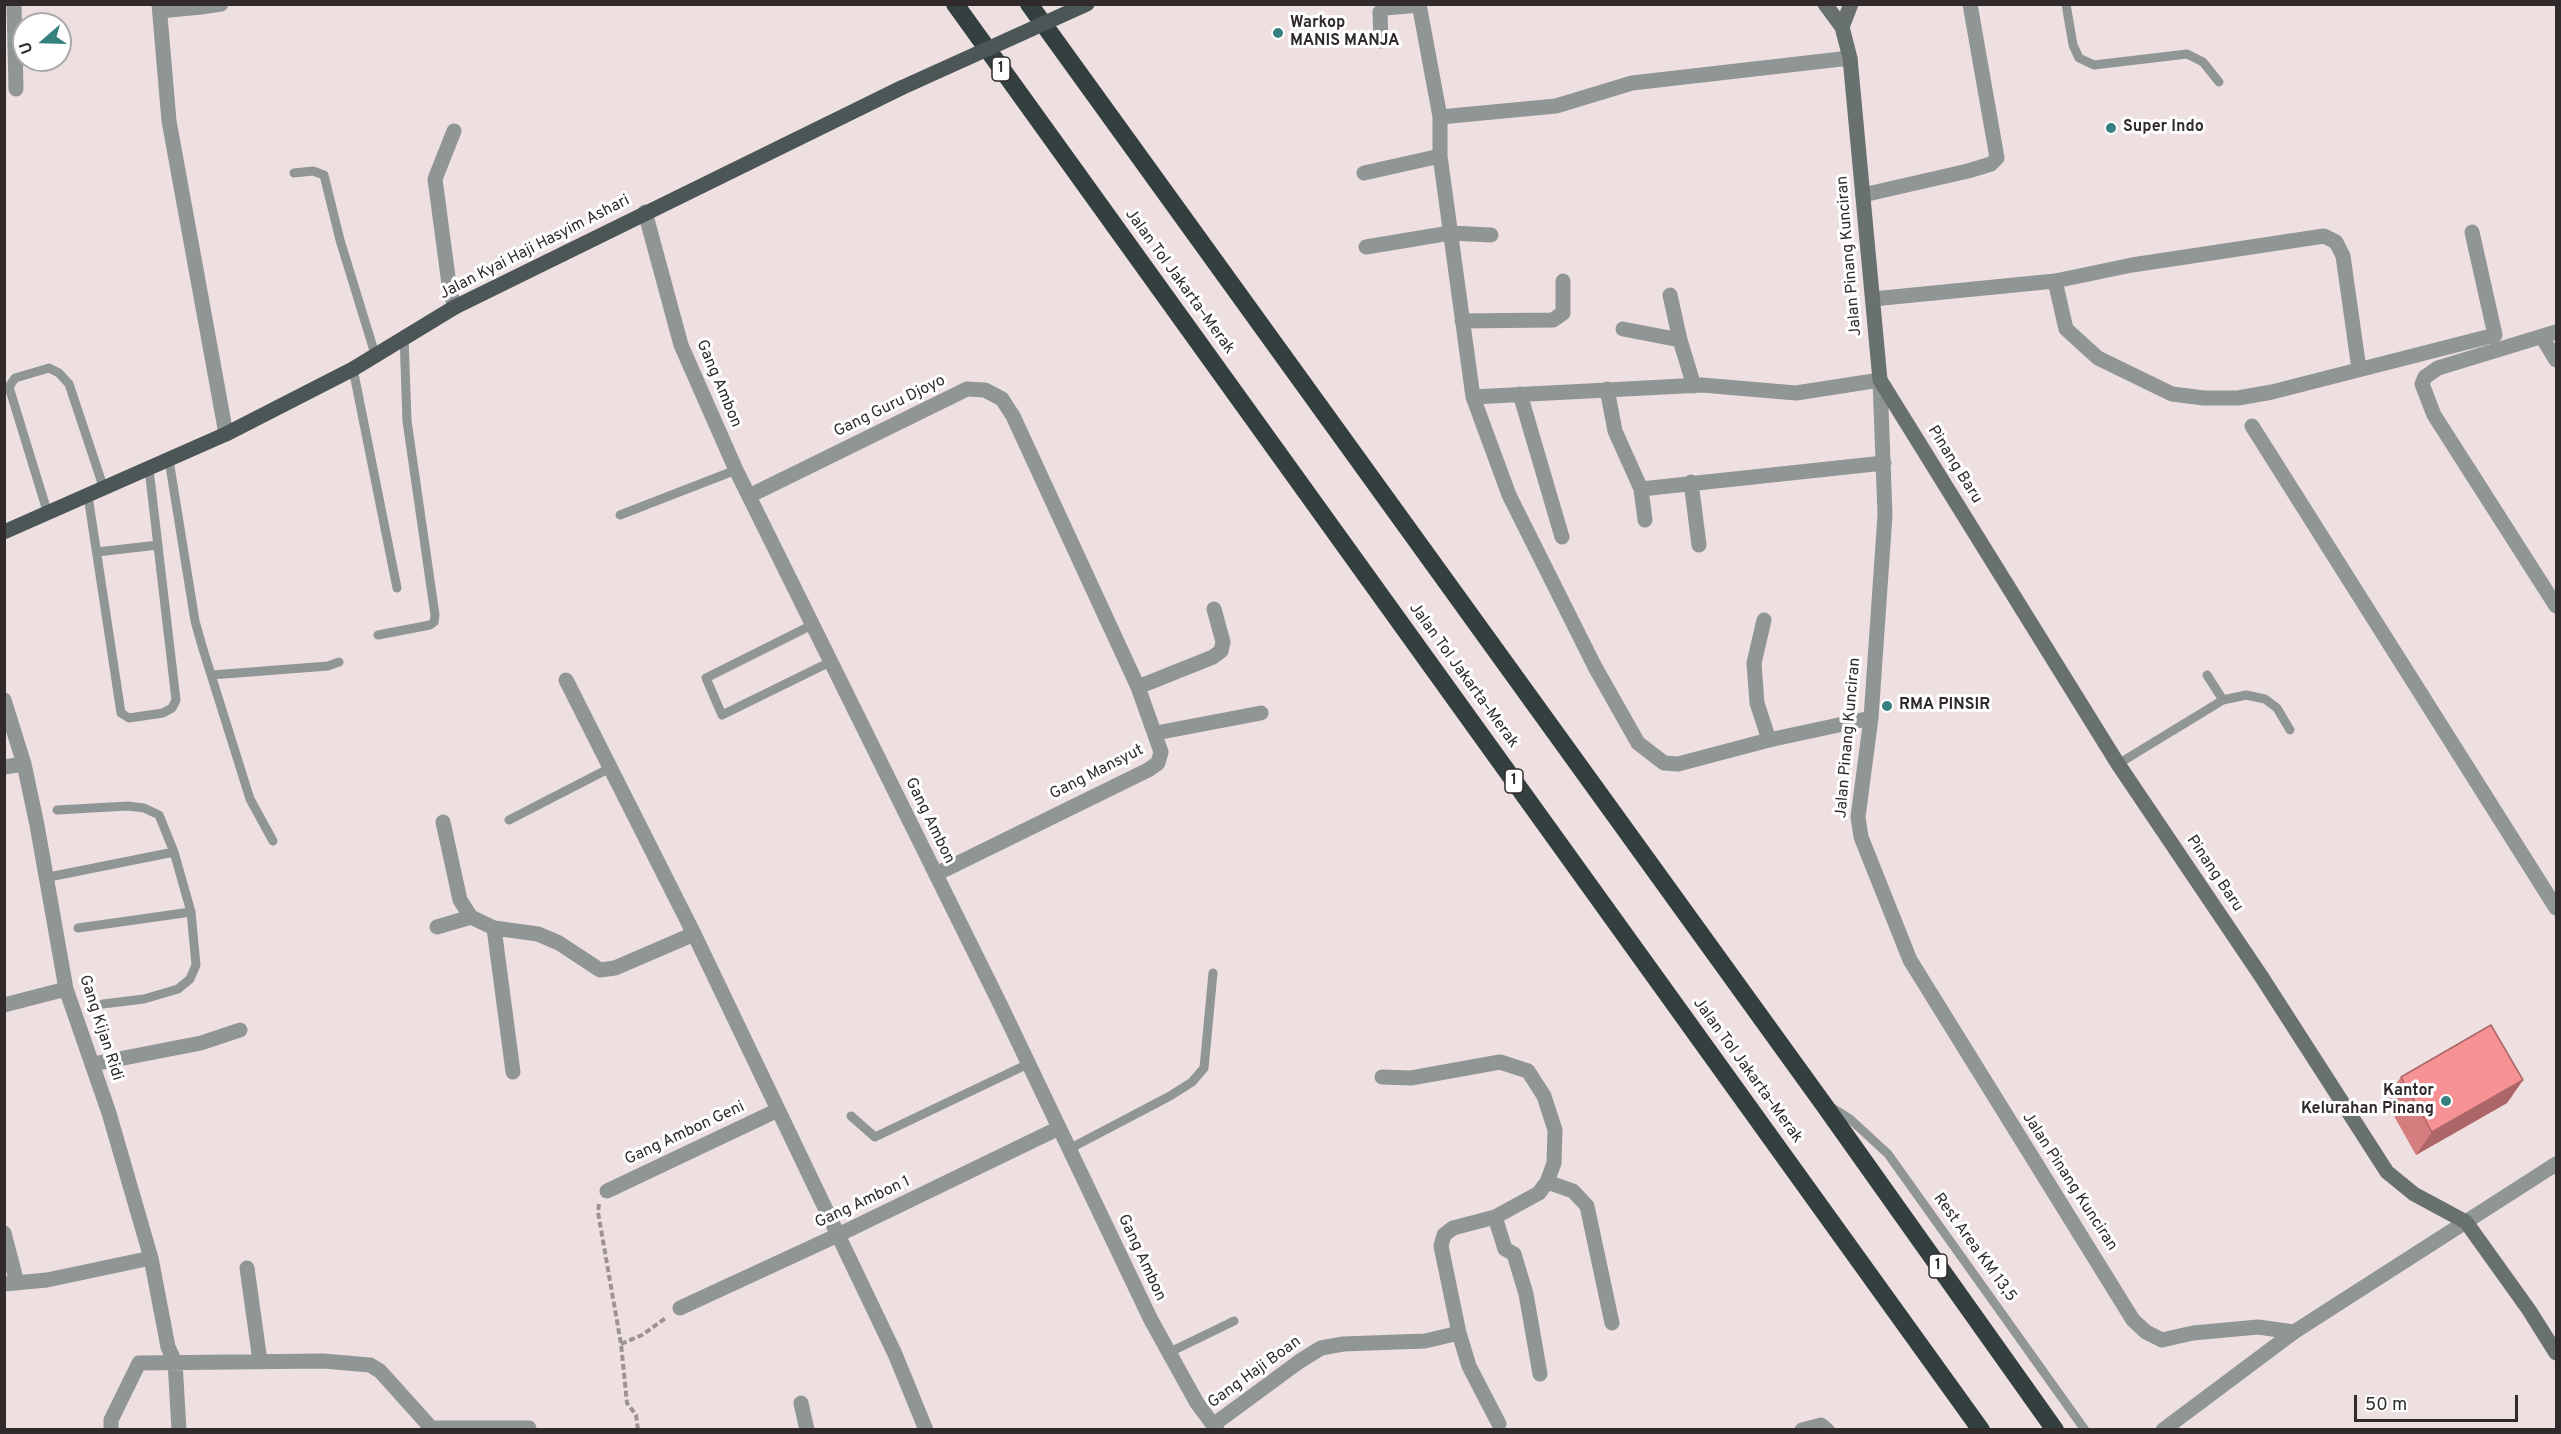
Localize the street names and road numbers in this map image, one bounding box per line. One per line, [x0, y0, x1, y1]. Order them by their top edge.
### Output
road number: 1 [992, 57, 1010, 81]
street label: Jalan Pinang Kunciran [1833, 175, 1867, 337]
street label: Jalan Kyai Haji Hasyim Ashari [437, 192, 633, 304]
street label: Jalan Tol Jakarta–Merak [1120, 206, 1238, 358]
street label: Gang Ambon [691, 337, 745, 431]
street label: Gang Guru Djoyo [831, 372, 949, 442]
street label: Pinang Baru [1922, 423, 1986, 507]
street label: Jalan Tol Jakarta–Merak [1404, 600, 1522, 752]
street label: Jalan Pinang Kunciran [1832, 657, 1866, 819]
street label: Gang Mansyut [1047, 741, 1147, 805]
road number: 1 [1505, 769, 1523, 793]
street label: Gang Ambon [900, 775, 958, 867]
street label: Pinang Baru [2181, 832, 2247, 916]
street label: Gang Kijan Ridi [74, 973, 126, 1083]
street label: Jalan Tol Jakarta–Merak [1688, 995, 1806, 1147]
street label: Gang Ambon Geni [622, 1098, 748, 1170]
street label: Jalan Pinang Kunciran [2017, 1109, 2121, 1255]
street label: Gang Ambon 1 [812, 1173, 914, 1233]
street label: Rest Area KM 13,5 [1928, 1190, 2020, 1306]
street label: Gang Ambon [1113, 1212, 1169, 1304]
road number: 1 [1929, 1254, 1947, 1278]
street label: Gang Haji Boan [1205, 1333, 1305, 1413]

